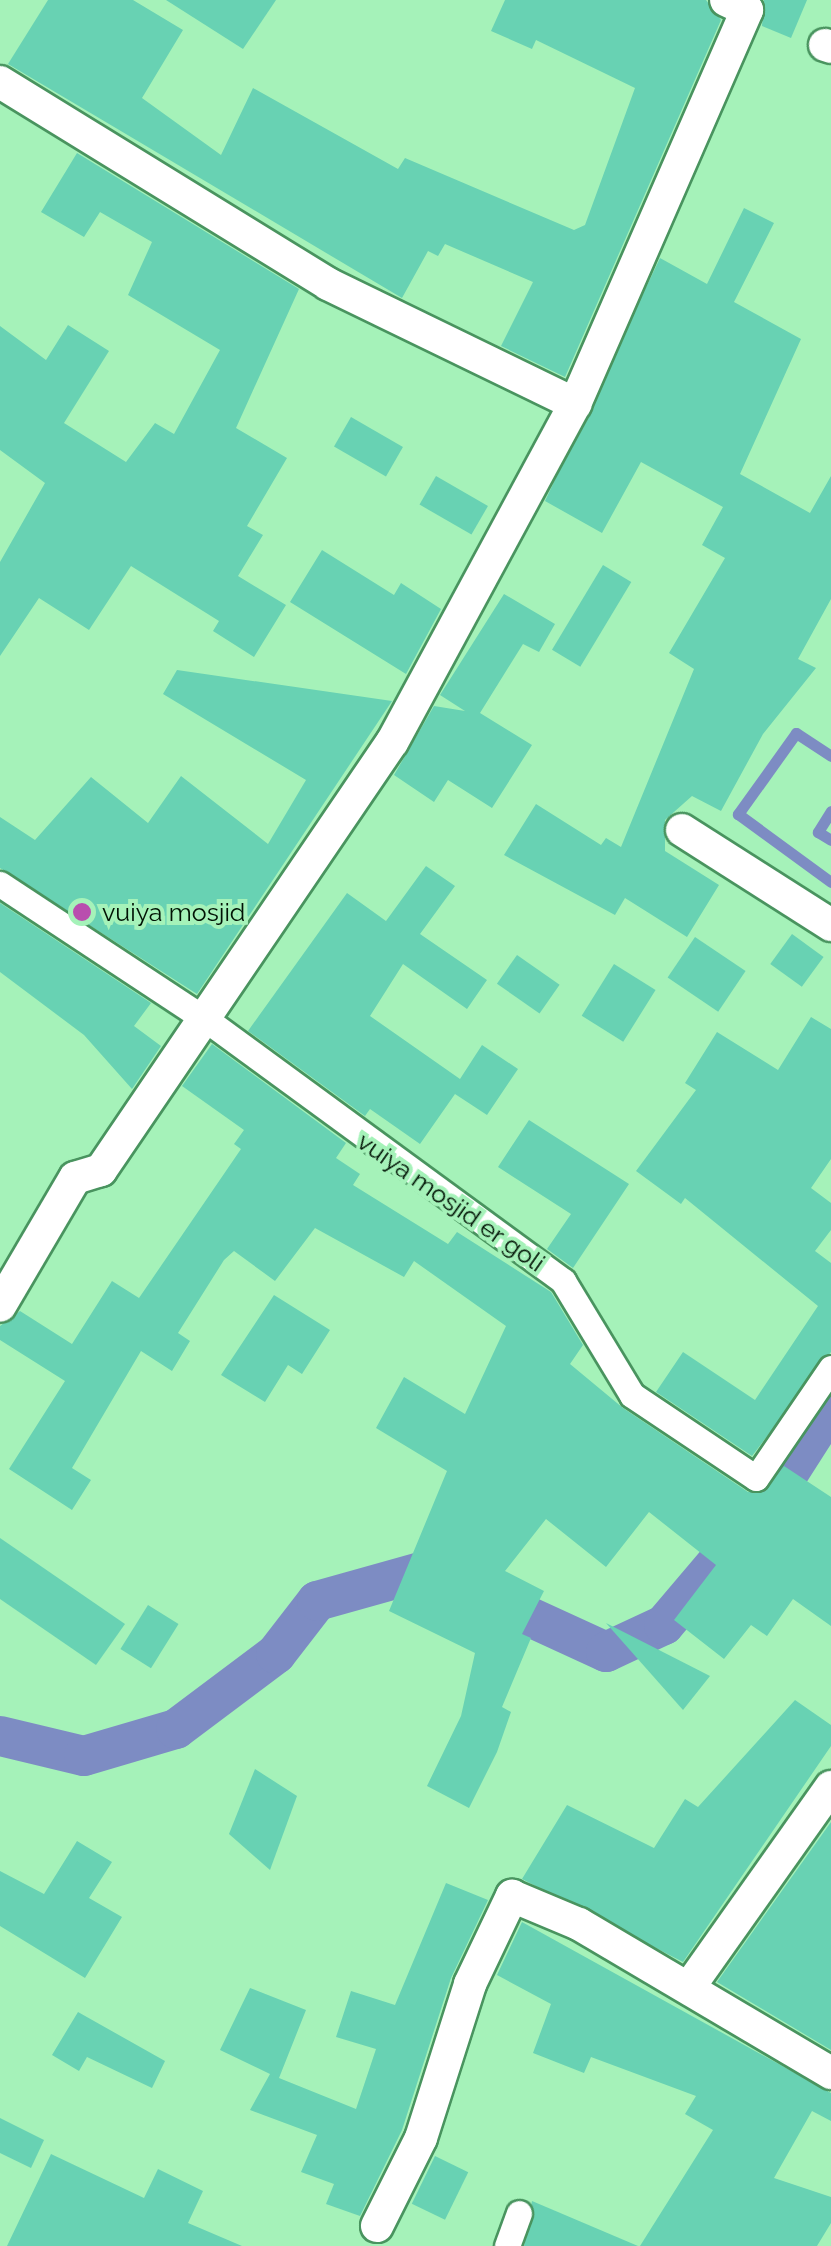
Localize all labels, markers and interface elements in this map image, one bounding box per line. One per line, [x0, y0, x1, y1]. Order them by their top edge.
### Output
place label: vuiya mosjid [102, 897, 245, 927]
marker: vuiya mosjid [71, 901, 93, 923]
street label: vuiya mosjid er goli [351, 1126, 551, 1278]

